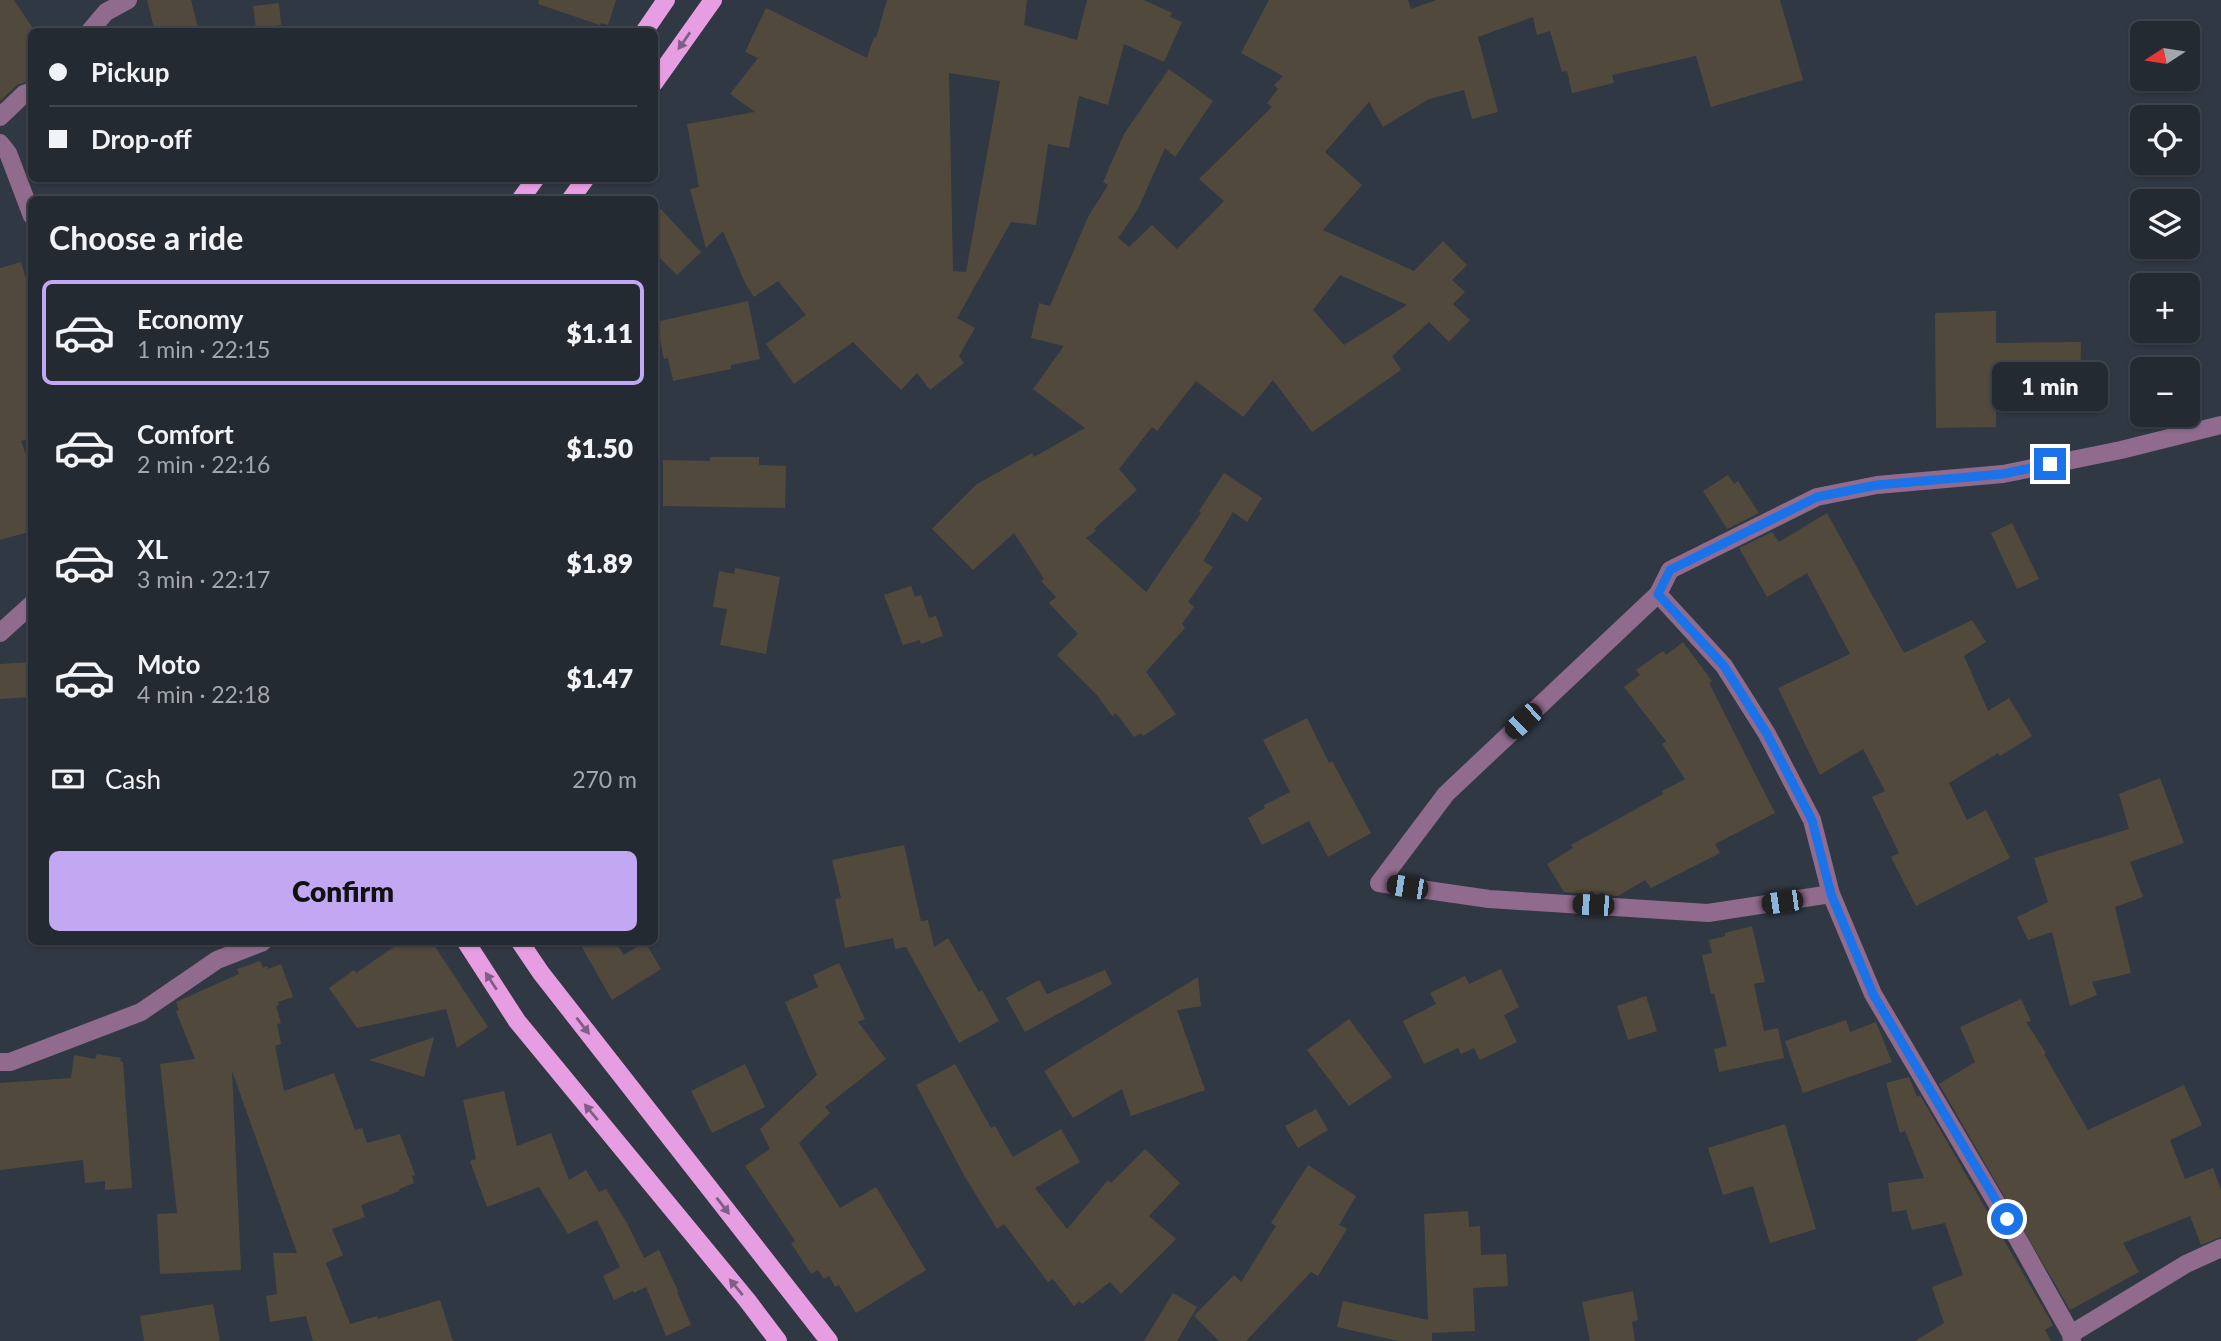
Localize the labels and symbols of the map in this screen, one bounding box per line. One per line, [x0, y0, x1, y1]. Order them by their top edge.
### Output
north arrow [2130, 21, 2200, 91]
one-way arrow [677, 32, 691, 50]
callout: 1 min [1992, 363, 2108, 412]
route end [2034, 448, 2066, 480]
car [1501, 699, 1546, 743]
car [1385, 873, 1430, 901]
car [1760, 889, 1805, 915]
car [1572, 893, 1615, 917]
one-way arrow [485, 972, 498, 991]
one-way arrow [575, 1017, 590, 1035]
one-way arrow [584, 1103, 599, 1121]
one-way arrow [715, 1197, 729, 1215]
route start [1991, 1203, 2023, 1235]
one-way arrow [729, 1278, 744, 1296]

